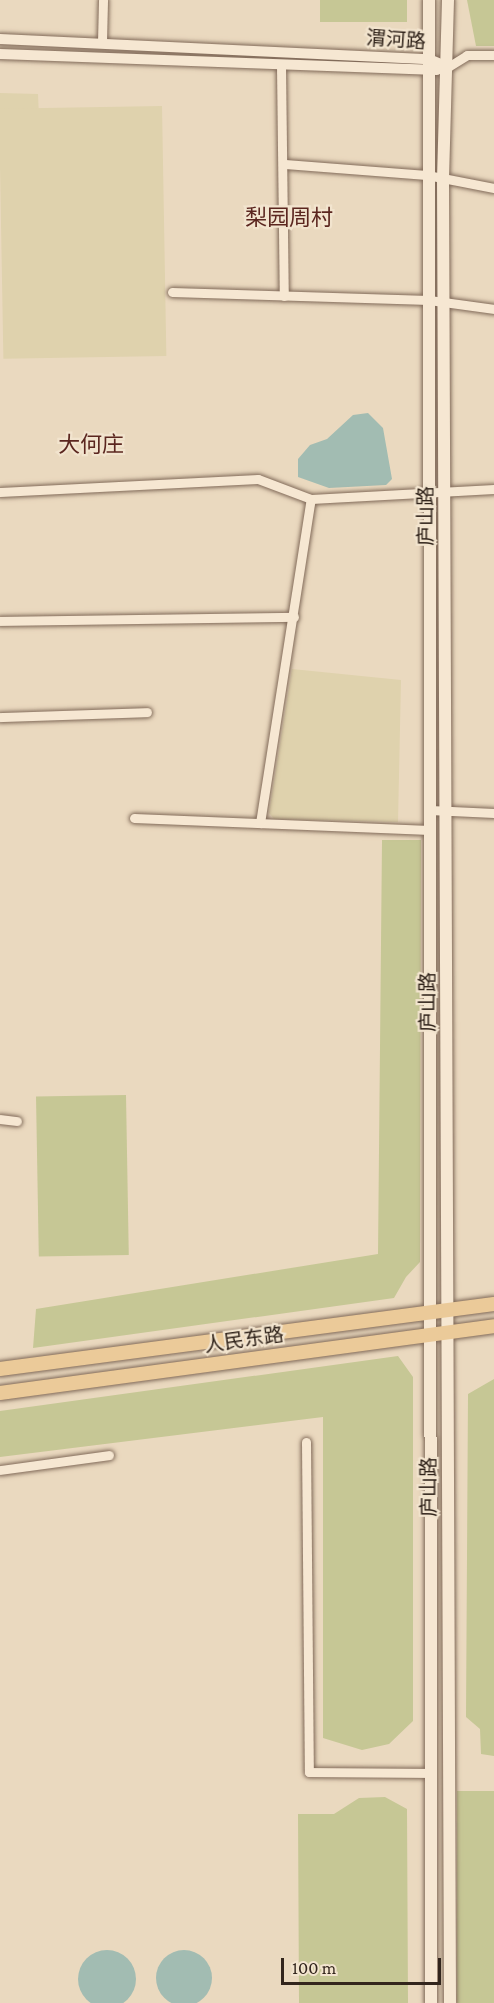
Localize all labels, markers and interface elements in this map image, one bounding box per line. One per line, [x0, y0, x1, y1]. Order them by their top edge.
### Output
street label: 渭河路 [365, 26, 427, 54]
district label: 梨园周村 [245, 205, 333, 231]
district label: 大何庄 [58, 432, 124, 458]
street label: 庐山路 [414, 486, 438, 546]
street label: 庐山路 [416, 972, 440, 1032]
street label: 人民东路 [203, 1323, 285, 1357]
street label: 庐山路 [417, 1457, 441, 1517]
scale bar [284, 1946, 444, 1984]
text: 100 m [292, 1958, 336, 1978]

